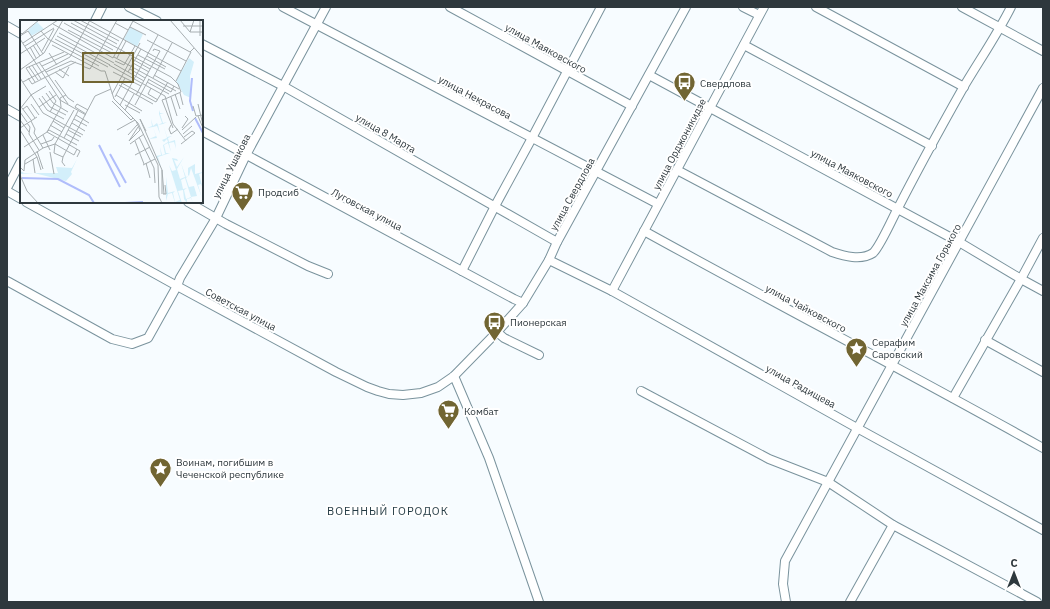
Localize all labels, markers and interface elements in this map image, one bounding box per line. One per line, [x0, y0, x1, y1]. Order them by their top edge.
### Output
inset map [20, 20, 203, 203]
street label: улица Маяковского [503, 21, 589, 76]
bus stop icon: Свердлова [672, 70, 698, 103]
street label: улица Некрасова [436, 73, 514, 122]
place label: Свердлова [700, 77, 752, 90]
street label: улица Орджоникидзе [650, 96, 709, 192]
street label: улица 8 Марта [353, 111, 419, 156]
street label: улица Ушакова [210, 131, 254, 201]
street label: улица Маяковского [808, 146, 895, 201]
street label: улица Свердлова [547, 155, 598, 233]
supermarket icon: Продсиб [230, 179, 256, 212]
street label: Луговская улица [329, 185, 405, 234]
place label: Продсиб [258, 186, 299, 199]
street label: улица Максима Горького [897, 221, 964, 329]
street label: улица Чайковского [763, 282, 849, 335]
street label: Советская улица [203, 285, 279, 334]
bus stop icon: Пионерская [482, 309, 508, 342]
place label: Пионерская [510, 316, 567, 329]
place icon: Серафим Саровский [844, 335, 870, 368]
place label: Серафим Саровский [872, 336, 923, 361]
street label: улица Радищева [763, 362, 839, 411]
supermarket icon: Комбат [435, 398, 461, 431]
place label: Комбат [464, 405, 499, 418]
place icon: Воинам, погибшим в Чеченской республике [147, 455, 173, 488]
place label: Воинам, погибшим в Чеченской республике [176, 456, 284, 481]
district label: ВОЕННЫЙ ГОРОДОК [327, 504, 449, 518]
north arrow [994, 553, 1034, 593]
text: С [1010, 556, 1018, 570]

